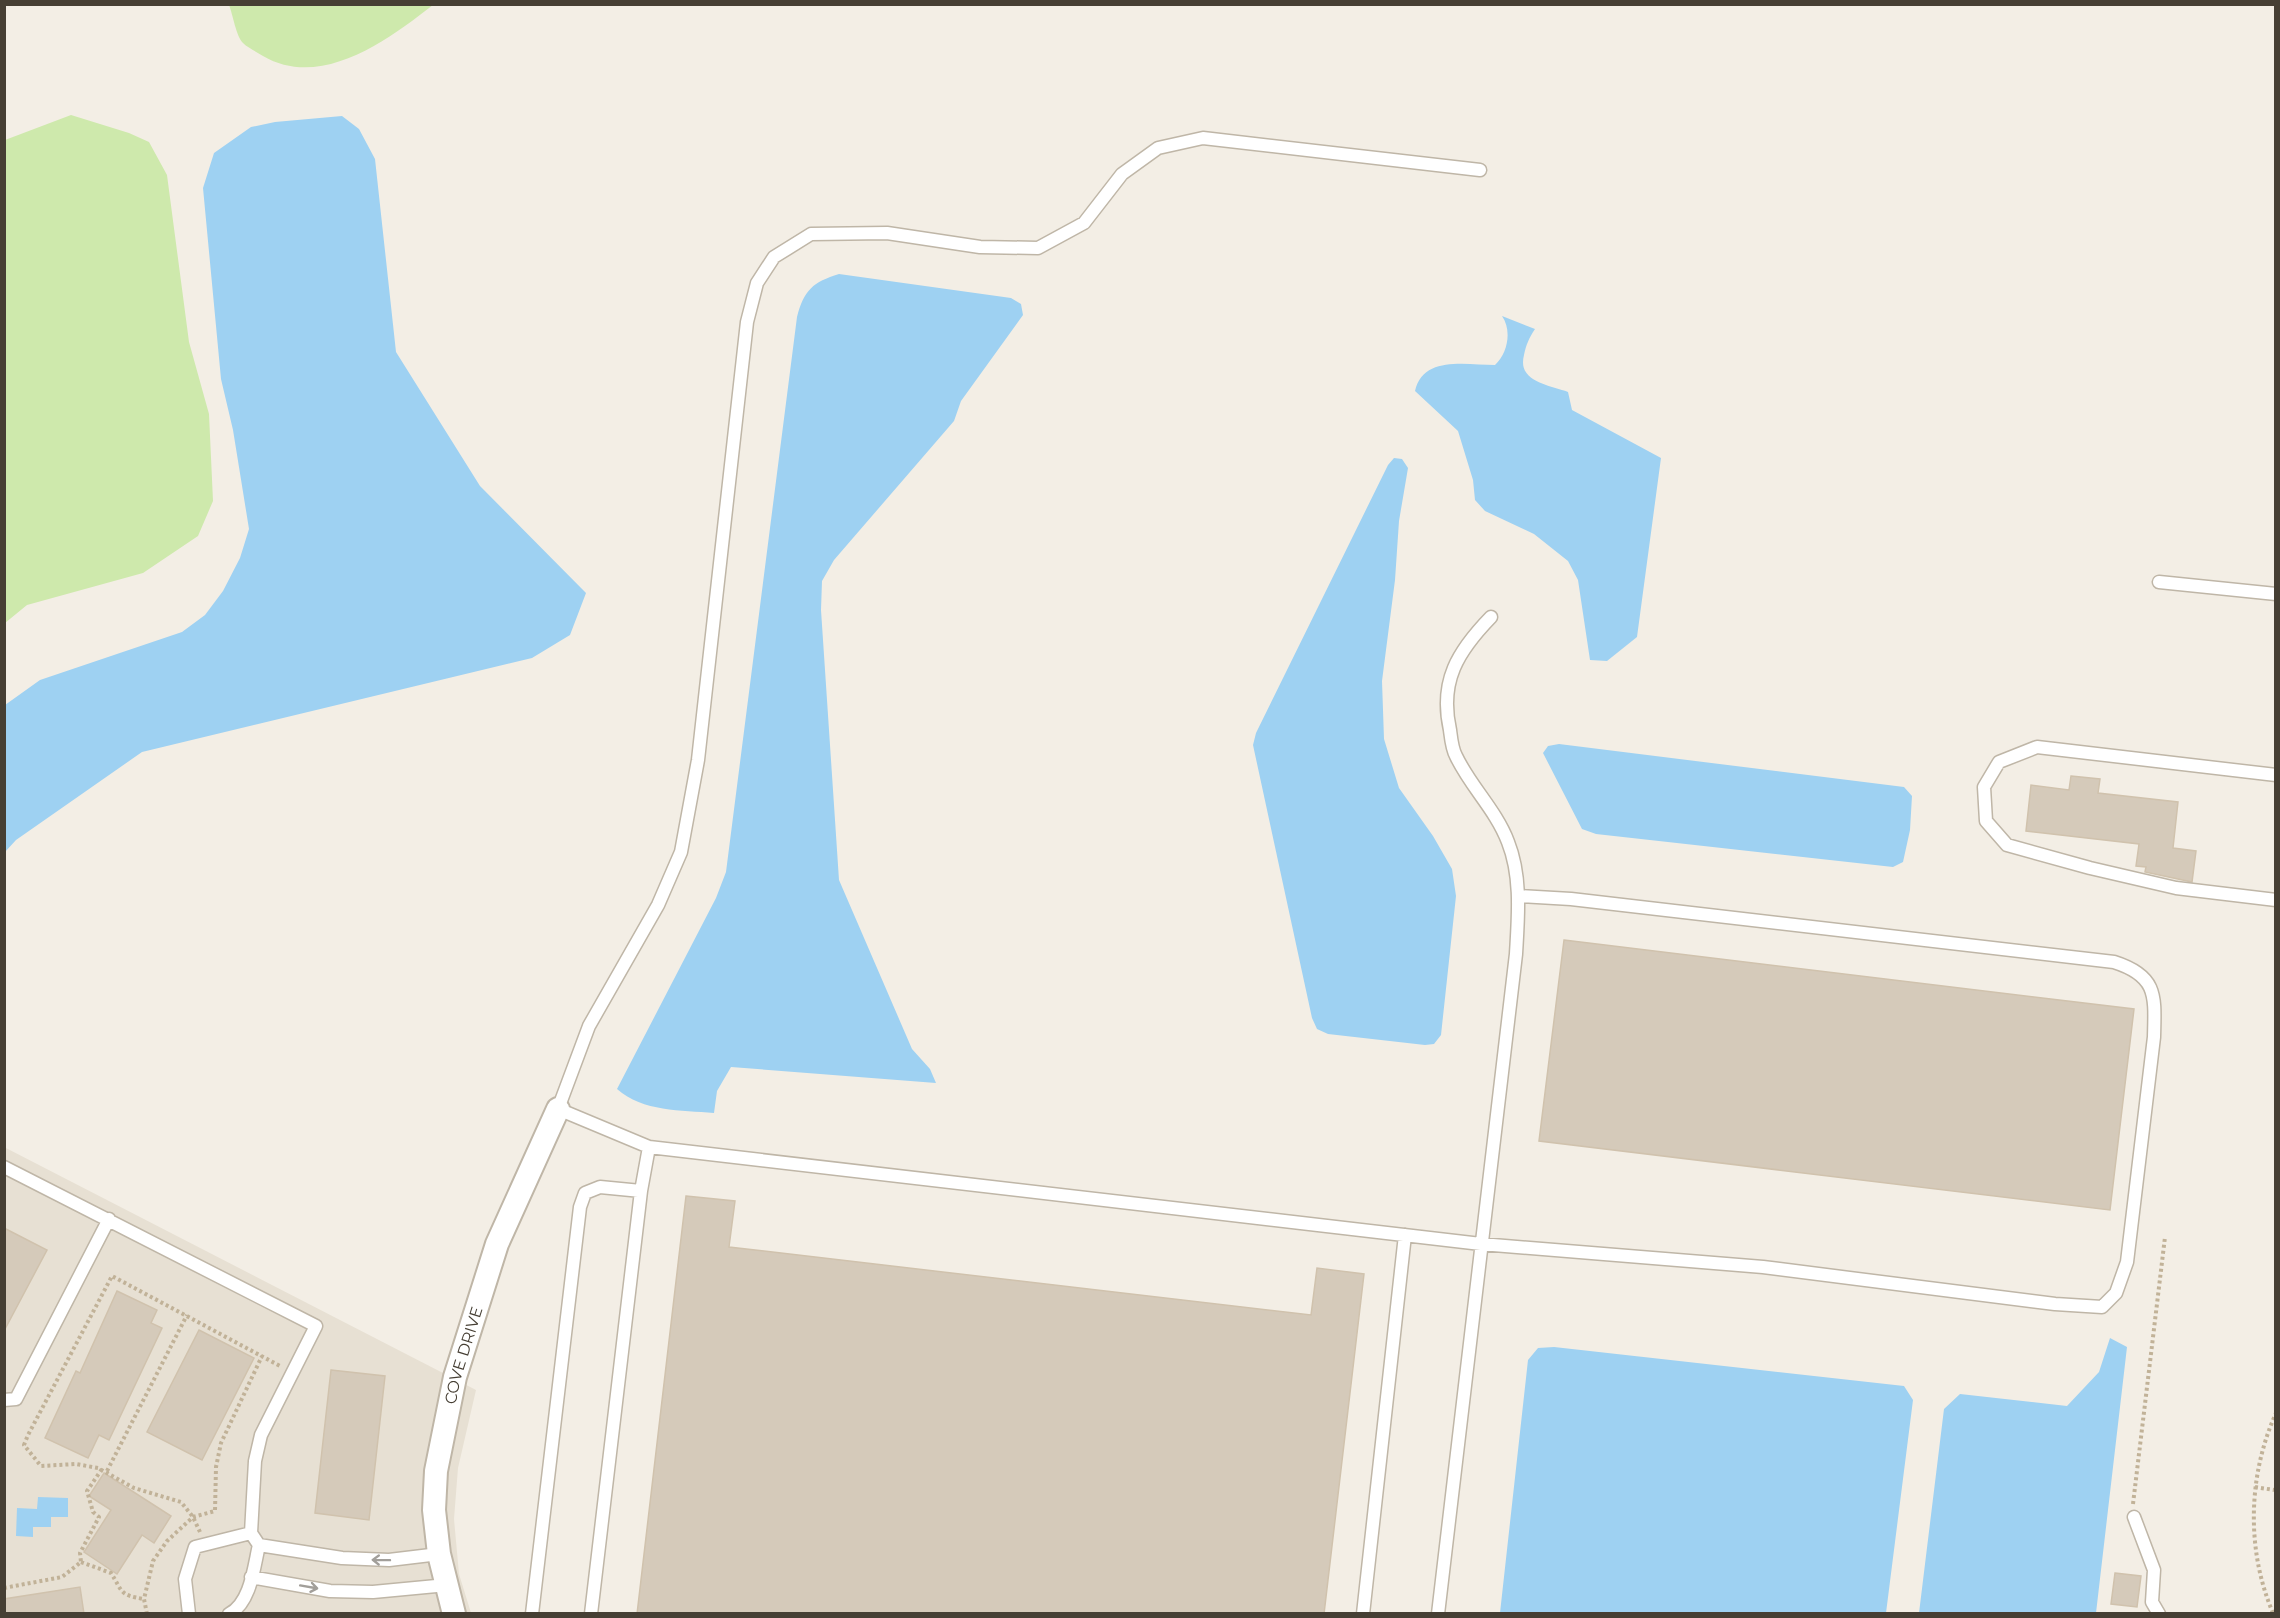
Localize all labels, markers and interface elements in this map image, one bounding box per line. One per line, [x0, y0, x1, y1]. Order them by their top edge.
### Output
street label: COVE DRIVE [440, 1304, 486, 1406]
one-way arrow [372, 1554, 392, 1565]
one-way arrow [299, 1582, 318, 1593]

